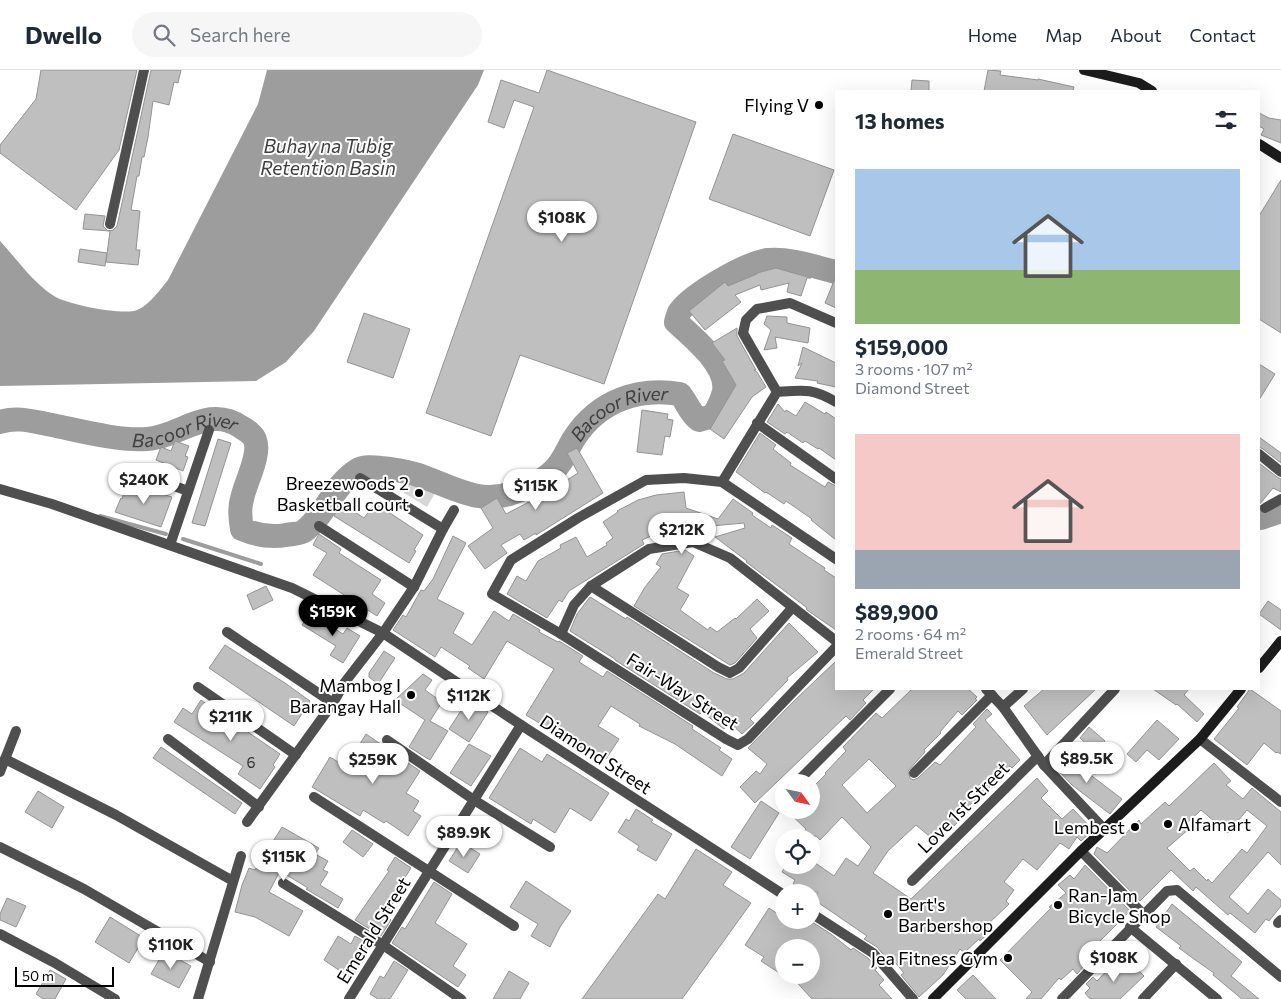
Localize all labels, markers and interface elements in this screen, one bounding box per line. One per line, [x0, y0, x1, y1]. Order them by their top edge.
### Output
search box [132, 12, 482, 57]
text: Dwello [25, 20, 102, 49]
icon: search [150, 21, 178, 49]
text: Search here [190, 23, 291, 46]
text: Home [968, 24, 1017, 46]
text: Map [1045, 24, 1082, 46]
text: About [1110, 24, 1162, 46]
text: Contact [1190, 24, 1256, 46]
place label: Flying V [744, 94, 809, 116]
marker: Flying V [813, 99, 825, 111]
icon: filters [1212, 106, 1240, 134]
text: 13 homes [855, 108, 945, 133]
water label: Buhay na Tubig Retention Basin [260, 134, 396, 179]
pin: $108K [527, 200, 597, 243]
icon: home [1003, 201, 1093, 291]
text: $108K [538, 207, 586, 226]
text: $159,000 [855, 334, 948, 359]
text: 3 rooms · 107 m² [855, 359, 973, 378]
text: Diamond Street [855, 378, 969, 397]
water label: Bacoor River [565, 381, 670, 445]
water label: Bacoor River [132, 407, 244, 451]
pin: $240K [109, 462, 179, 505]
icon: home [1003, 466, 1093, 556]
pin: $115K [501, 468, 571, 511]
text: $240K [119, 469, 169, 488]
place label: Breezewoods 2 Basketball court [277, 472, 409, 515]
text: $115K [514, 475, 558, 494]
marker: Breezewoods 2 Basketball court [413, 487, 425, 499]
pin: $212K [647, 512, 717, 555]
text: $212K [659, 519, 705, 538]
pin: $159K [298, 594, 368, 637]
text: $89,900 [855, 599, 939, 624]
text: $159K [310, 601, 356, 620]
text: 2 rooms · 64 m² [855, 624, 966, 643]
text: Emerald Street [855, 643, 963, 662]
street label: Fair-Way Street [623, 648, 743, 734]
place label: Mambog I Barangay Hall [290, 674, 401, 717]
pin: $112K [434, 678, 504, 721]
text: $112K [447, 685, 491, 704]
marker: Mambog I Barangay Hall [405, 689, 417, 701]
pin: $211K [196, 700, 266, 742]
text: $211K [209, 706, 253, 725]
street label: Diamond Street [536, 710, 656, 798]
pin: $259K [338, 742, 408, 785]
pin: $89.5K [1046, 742, 1128, 784]
text: $89.5K [1060, 748, 1114, 767]
text: $259K [349, 749, 397, 768]
house number: 6 [246, 753, 256, 771]
street label: Love 1st Street [913, 757, 1013, 857]
north arrow [775, 774, 820, 819]
map controls [775, 774, 820, 984]
place label: Alfamart [1178, 813, 1251, 835]
pin: $89.9K [423, 816, 505, 858]
place label: Lembest [1054, 816, 1125, 838]
marker: Alfamart [1162, 818, 1174, 830]
marker: Lembest [1129, 821, 1141, 833]
text: $89.9K [437, 822, 491, 841]
button: locate [775, 829, 820, 874]
pin: $115K [249, 840, 319, 882]
text: $115K [262, 846, 306, 865]
street label: Emerald Street [331, 873, 415, 987]
button: + [775, 884, 820, 929]
place label: Ran-Jam Bicycle Shop [1068, 884, 1171, 927]
place label: Bert's Barbershop [898, 893, 993, 936]
marker: Ran-Jam Bicycle Shop [1052, 899, 1064, 911]
marker: Bert's Barbershop [882, 908, 894, 920]
pin: $110K [136, 928, 206, 970]
text: $110K [148, 934, 194, 953]
button: − [775, 939, 820, 984]
pin: $108K [1079, 940, 1149, 983]
place label: Jea Fitness Gym [871, 947, 998, 969]
text: $108K [1090, 947, 1138, 966]
marker: Jea Fitness Gym [1002, 952, 1014, 964]
scale bar [15, 964, 114, 987]
text: 50 m [22, 967, 54, 984]

